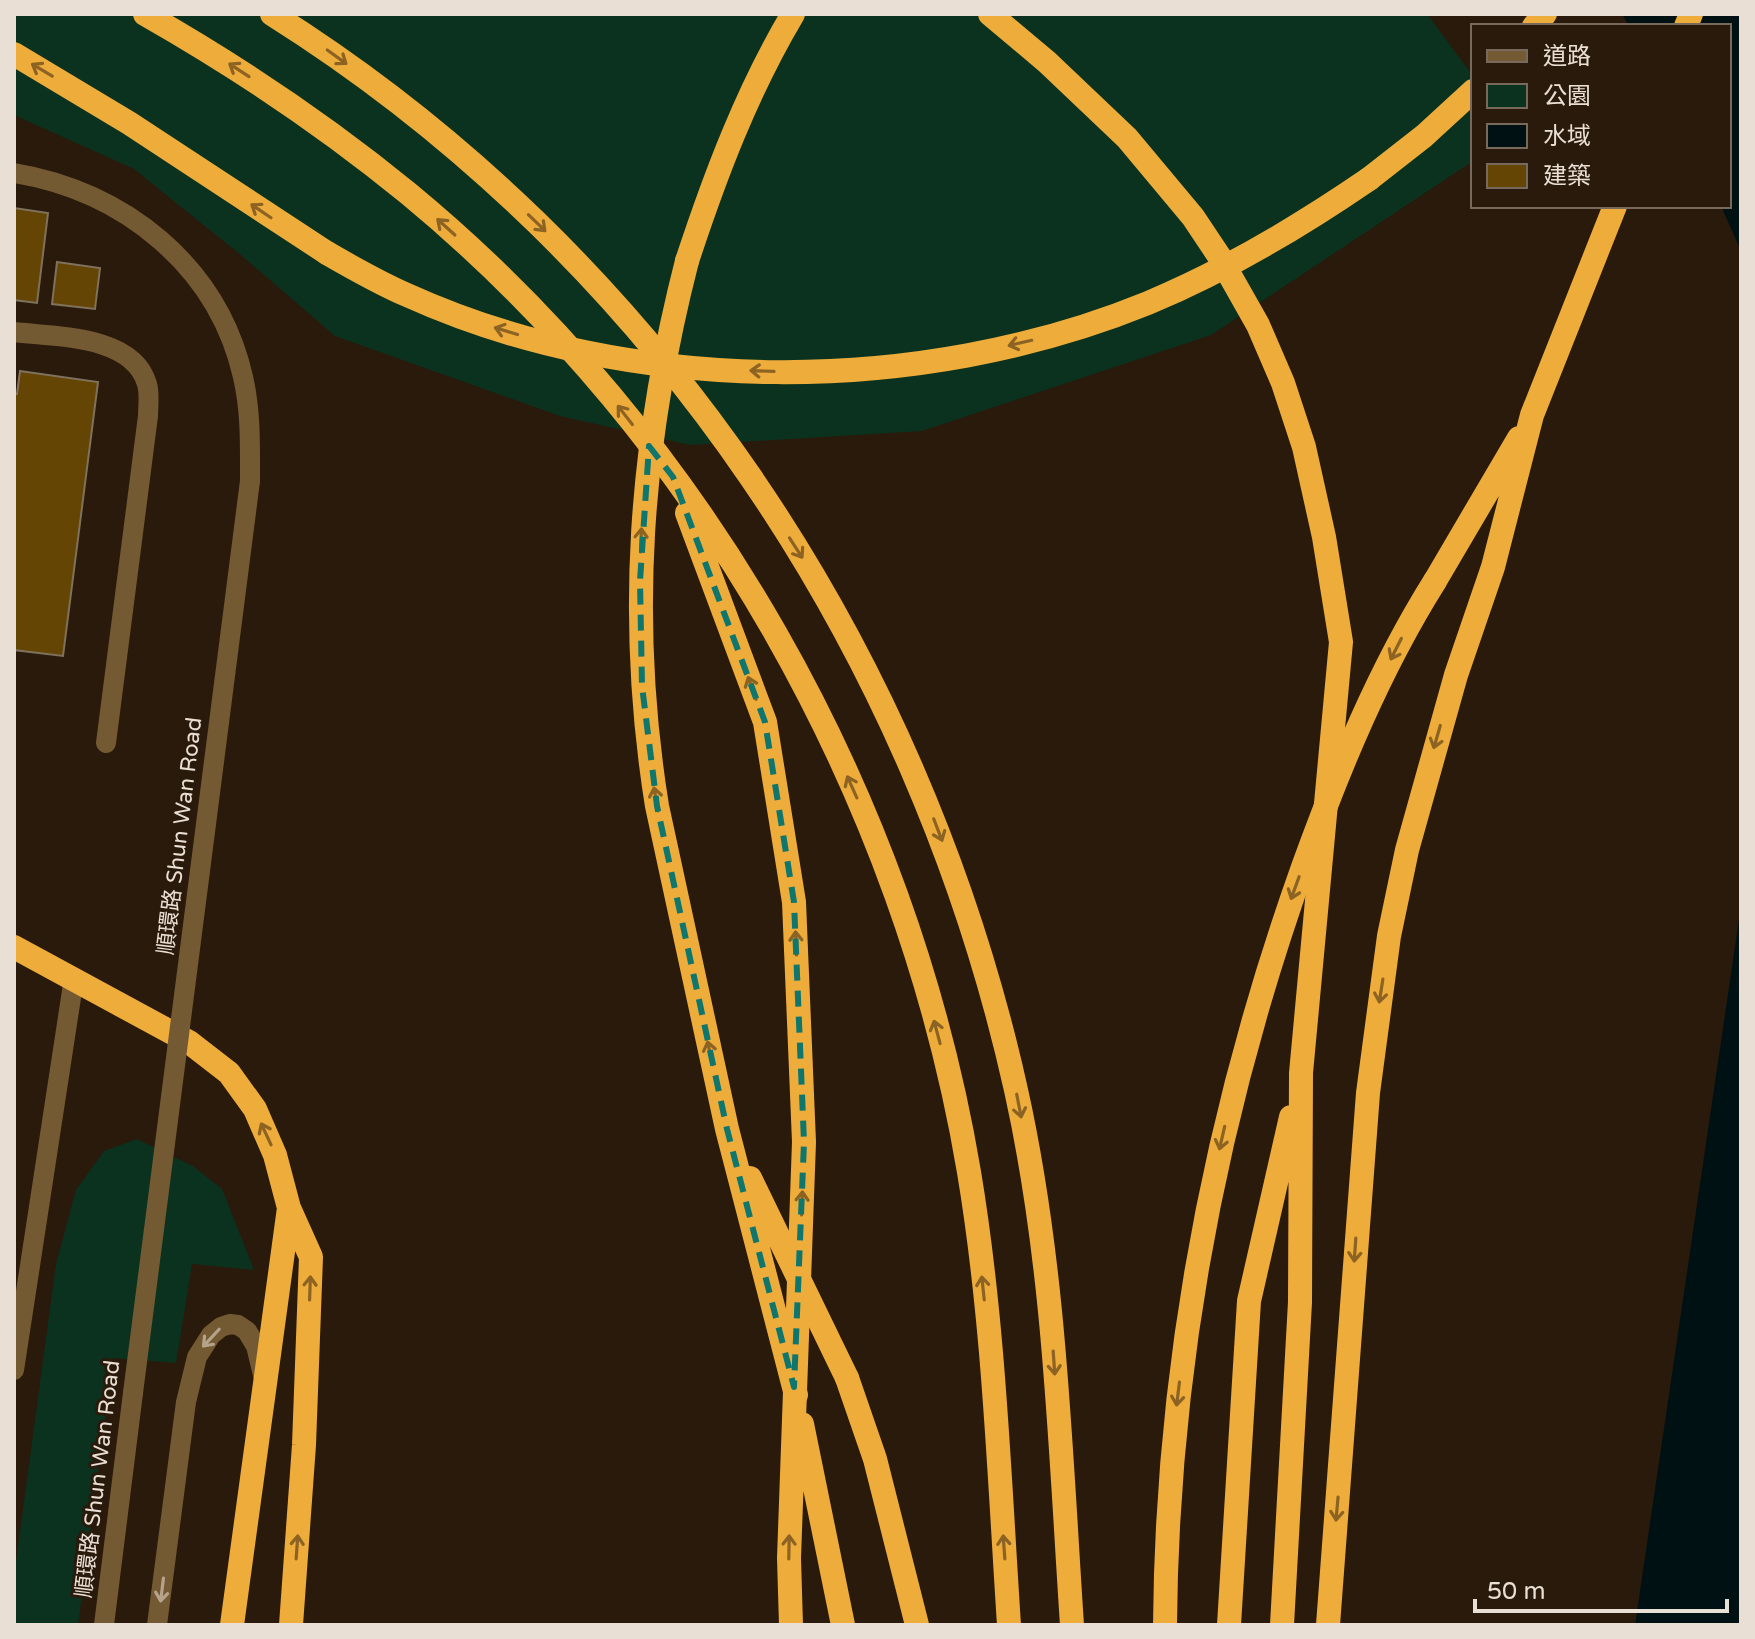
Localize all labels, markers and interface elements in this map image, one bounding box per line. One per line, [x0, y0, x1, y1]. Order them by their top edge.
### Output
legend [1471, 24, 1731, 208]
text: 道路 [1543, 42, 1591, 71]
one-way arrow [326, 48, 347, 65]
one-way arrow [31, 62, 54, 78]
one-way arrow [228, 62, 251, 78]
text: 公園 [1543, 82, 1591, 111]
text: 水域 [1543, 122, 1591, 151]
text: 建築 [1543, 162, 1591, 191]
one-way arrow [250, 203, 272, 219]
one-way arrow [527, 213, 546, 232]
one-way arrow [437, 218, 457, 236]
one-way arrow [494, 323, 520, 338]
one-way arrow [1008, 336, 1033, 351]
one-way arrow [749, 364, 776, 379]
one-way arrow [616, 405, 634, 426]
one-way arrow [634, 527, 649, 554]
one-way arrow [789, 536, 805, 559]
one-way arrow [1387, 636, 1403, 660]
one-way arrow [744, 676, 758, 701]
street label: 順環路 Shun Wan Road [153, 716, 207, 956]
one-way arrow [1429, 724, 1444, 750]
one-way arrow [844, 775, 859, 799]
one-way arrow [647, 786, 662, 812]
one-way arrow [932, 817, 946, 842]
one-way arrow [1287, 876, 1302, 901]
one-way arrow [788, 930, 803, 957]
one-way arrow [1373, 978, 1388, 1003]
one-way arrow [929, 1020, 944, 1046]
one-way arrow [702, 1041, 717, 1066]
one-way arrow [1013, 1093, 1028, 1118]
one-way arrow [258, 1122, 273, 1146]
one-way arrow [1214, 1124, 1229, 1150]
one-way arrow [794, 1190, 809, 1217]
one-way arrow [1347, 1236, 1362, 1262]
one-way arrow [303, 1275, 318, 1302]
one-way arrow [976, 1275, 991, 1302]
one-way arrow [202, 1327, 220, 1347]
one-way arrow [1047, 1349, 1062, 1376]
street label: 順環路 Shun Wan Road [71, 1359, 125, 1599]
one-way arrow [1170, 1381, 1185, 1406]
one-way arrow [1329, 1495, 1344, 1522]
one-way arrow [290, 1534, 305, 1561]
one-way arrow [782, 1534, 797, 1561]
one-way arrow [996, 1534, 1011, 1561]
scale bar [1475, 1563, 1727, 1613]
one-way arrow [154, 1577, 169, 1602]
text: 50 m [1487, 1577, 1545, 1606]

